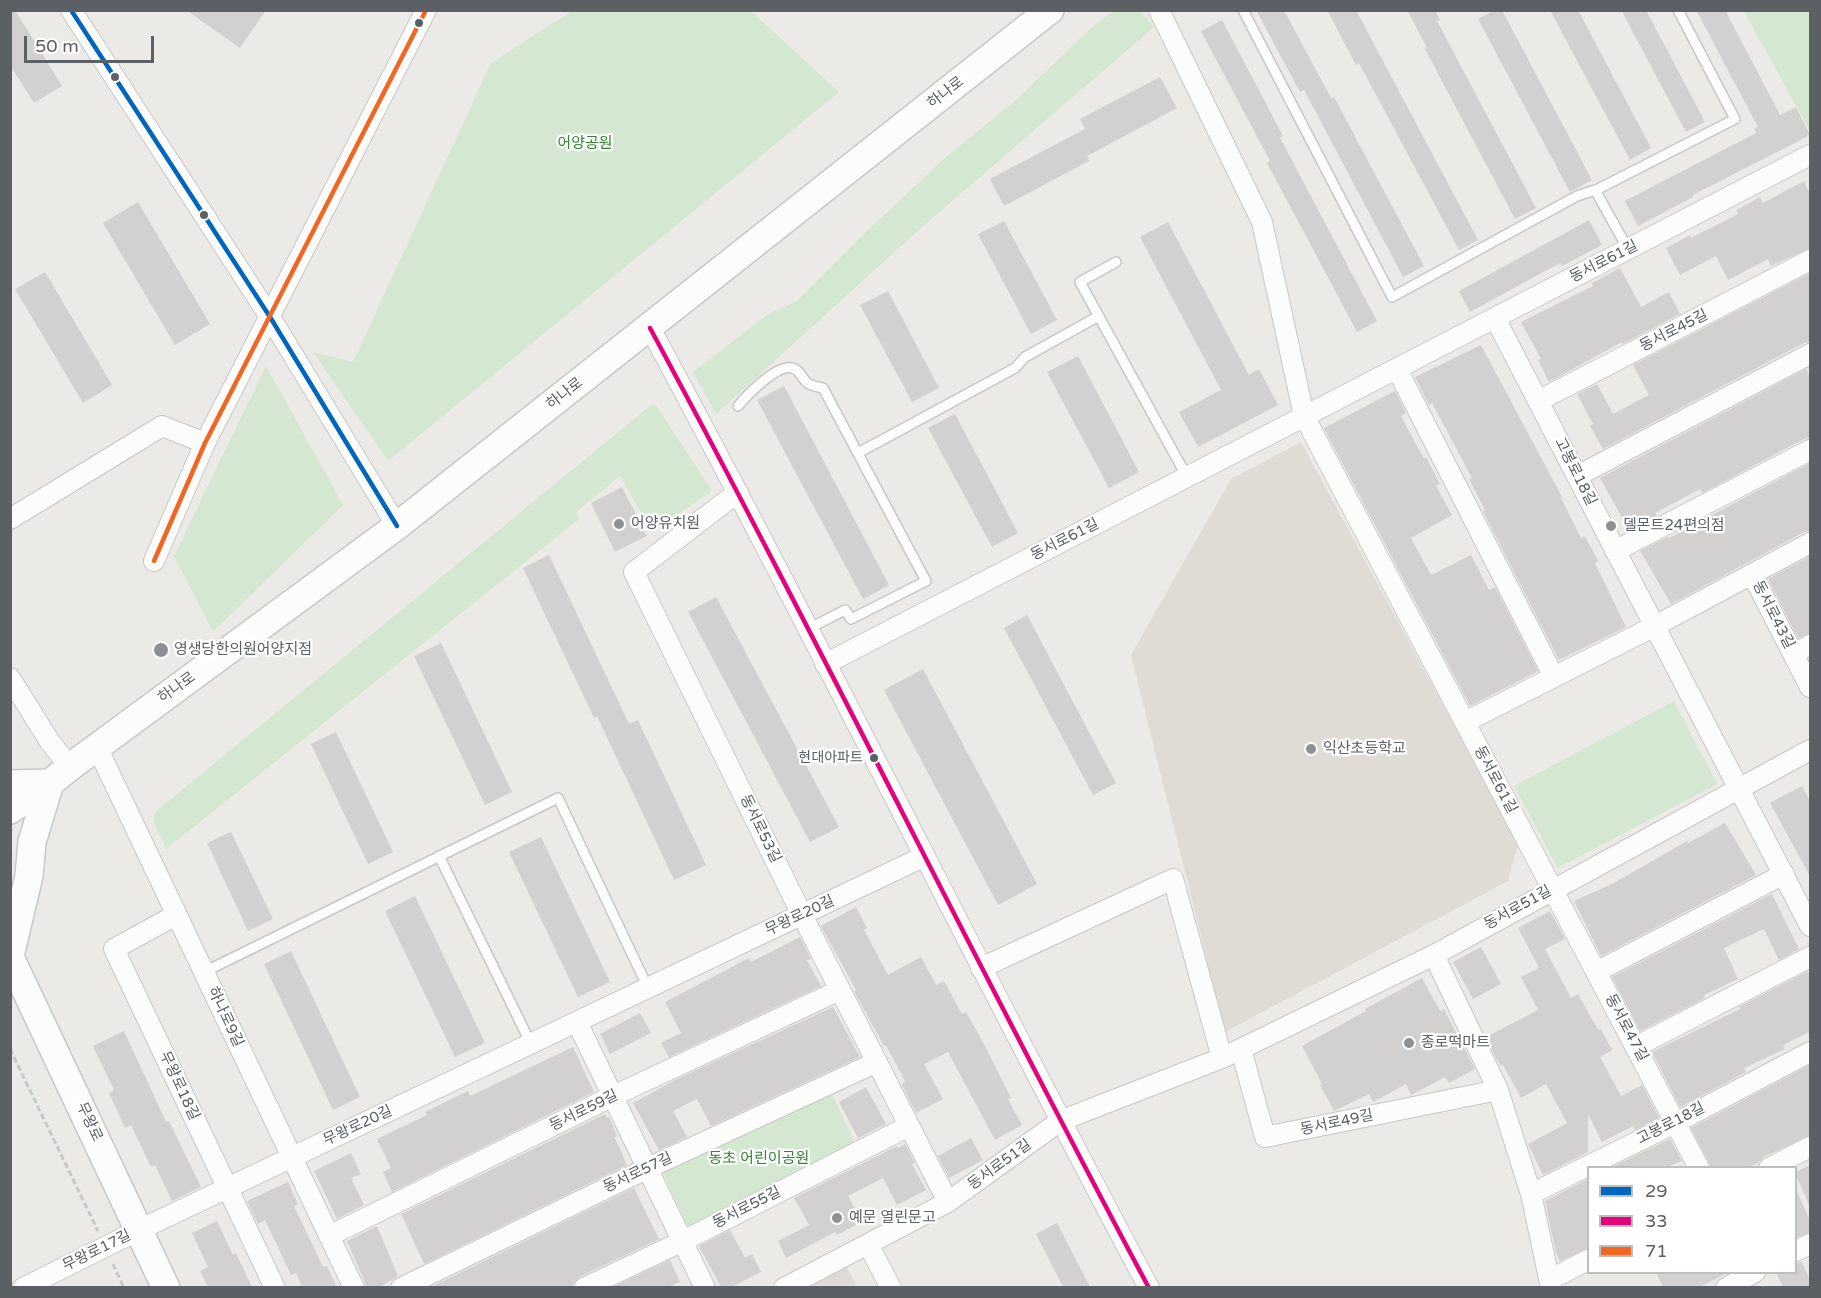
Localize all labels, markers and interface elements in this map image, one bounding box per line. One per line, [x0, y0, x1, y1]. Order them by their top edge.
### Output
unlabelled marker [413, 17, 425, 29]
scale bar [27, 24, 158, 62]
text: 50 m [35, 35, 79, 57]
unlabelled marker [109, 71, 121, 83]
street label: 하나로 [924, 73, 968, 113]
park label: 어양공원 [557, 135, 613, 153]
unlabelled marker [198, 209, 210, 221]
street label: 동서로61길 [1567, 237, 1641, 287]
street label: 동서로45길 [1637, 306, 1711, 356]
street label: 하나로 [543, 374, 587, 414]
street label: 고봉로18길 [1550, 435, 1600, 509]
place label: 어양유치원 [631, 515, 700, 533]
street label: 동서로61길 [1028, 515, 1102, 565]
marker: 어양유치원 [612, 517, 626, 531]
place label: 델몬트24편의점 [1623, 517, 1725, 535]
marker: 델몬트24편의점 [1604, 519, 1618, 533]
street label: 동서로43길 [1748, 578, 1798, 652]
marker: 영생당한의원어양지점 [152, 641, 170, 659]
place label: 영생당한의원어양지점 [174, 641, 312, 659]
street label: 하나로 [155, 669, 199, 707]
place label: 익산초등학교 [1323, 740, 1406, 758]
marker: 익산초등학교 [1304, 742, 1318, 756]
street label: 동서로61길 [1470, 743, 1520, 817]
place label: 현대아파트 [799, 750, 863, 766]
marker: 현대아파트 [868, 752, 880, 764]
street label: 동서로53길 [736, 792, 784, 866]
street label: 동서로51길 [1481, 882, 1555, 934]
street label: 무왕로20길 [763, 892, 837, 940]
street label: 하나로9길 [203, 984, 247, 1050]
street label: 동서로47길 [1601, 991, 1651, 1065]
place label: 종로떡마트 [1421, 1034, 1490, 1052]
marker: 종로떡마트 [1402, 1036, 1416, 1050]
street label: 무왕로18길 [155, 1049, 203, 1123]
street label: 동서로59길 [547, 1087, 621, 1135]
street label: 무왕로 [72, 1099, 106, 1145]
street label: 고봉로18길 [1634, 1099, 1708, 1149]
street label: 무왕로20길 [321, 1102, 395, 1150]
street label: 동서로49길 [1299, 1106, 1375, 1140]
street label: 동서로51길 [965, 1136, 1035, 1194]
street label: 동서로57길 [601, 1149, 675, 1197]
park label: 동초 어린이공원 [709, 1150, 809, 1168]
legend [1587, 1166, 1797, 1274]
text: 29 [1645, 1180, 1668, 1202]
street label: 동서로55길 [710, 1183, 784, 1233]
place label: 예문 열린문고 [849, 1209, 936, 1227]
text: 33 [1645, 1210, 1668, 1232]
marker: 예문 열린문고 [830, 1211, 844, 1225]
street label: 무왕로17길 [60, 1227, 134, 1275]
text: 71 [1645, 1240, 1668, 1262]

